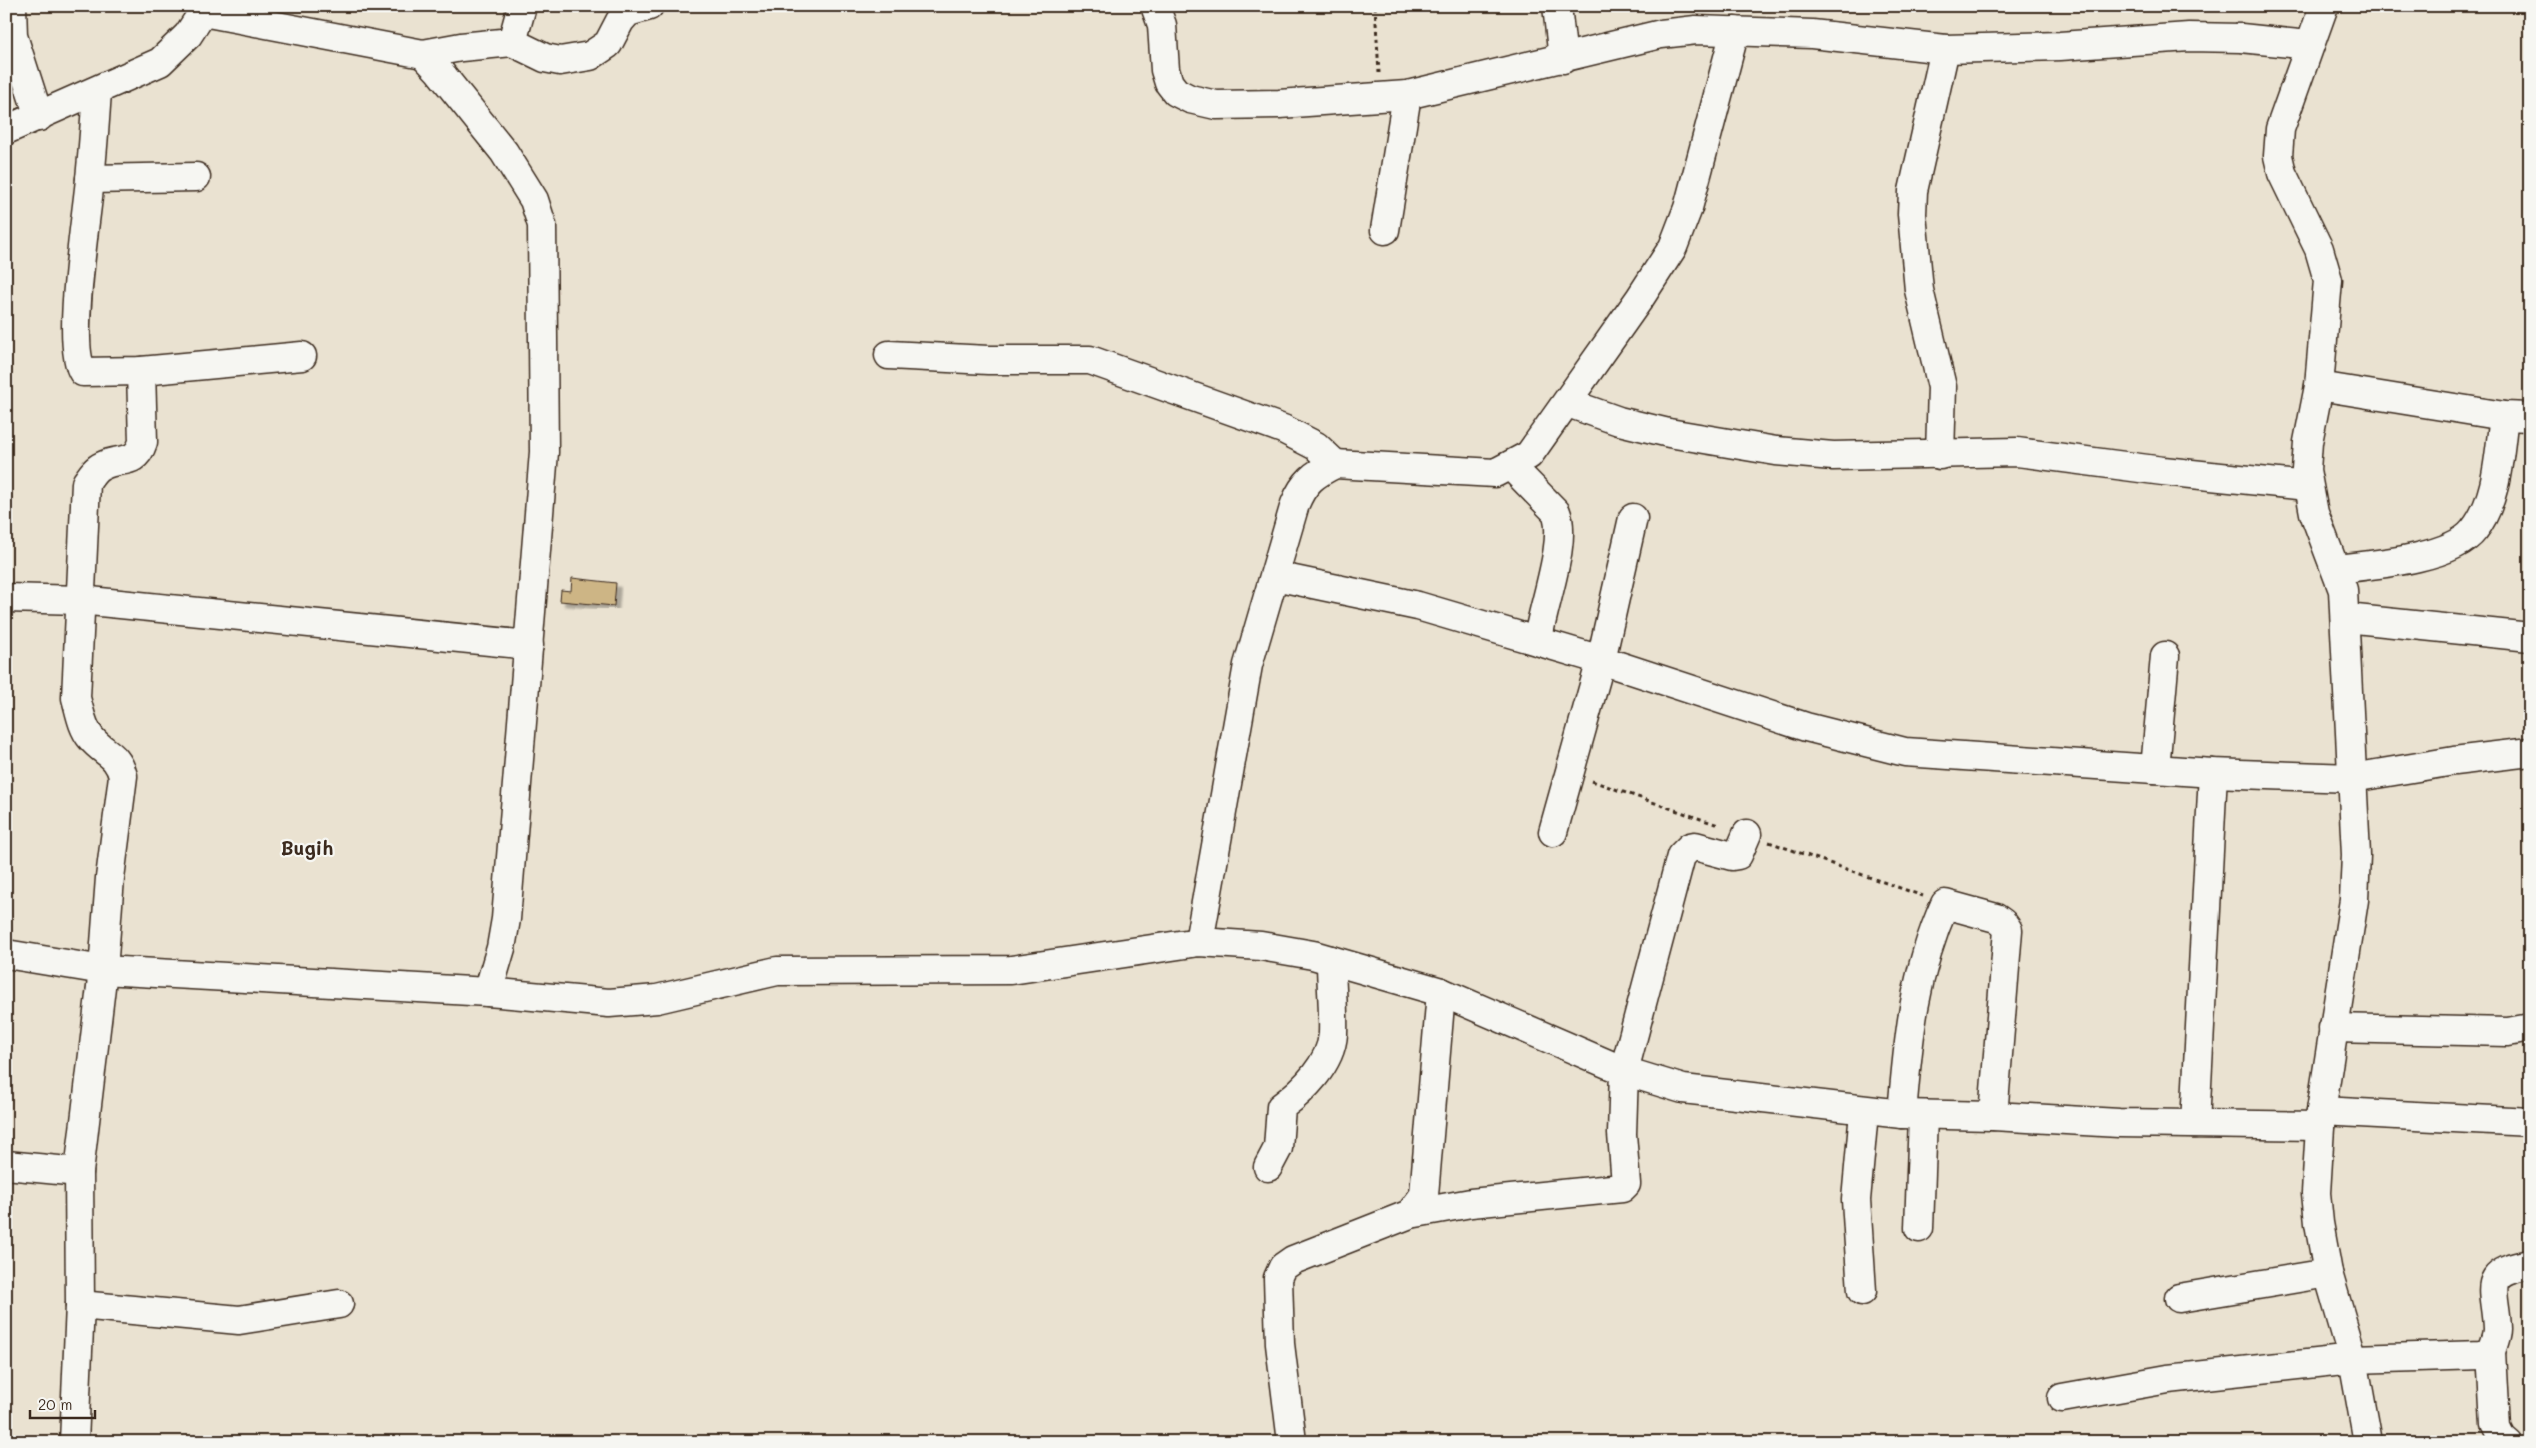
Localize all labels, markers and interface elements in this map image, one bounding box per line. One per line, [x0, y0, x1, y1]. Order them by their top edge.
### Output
district label: Bugih [281, 835, 333, 860]
scale bar [30, 1388, 95, 1420]
text: 20 m [38, 1394, 72, 1414]

